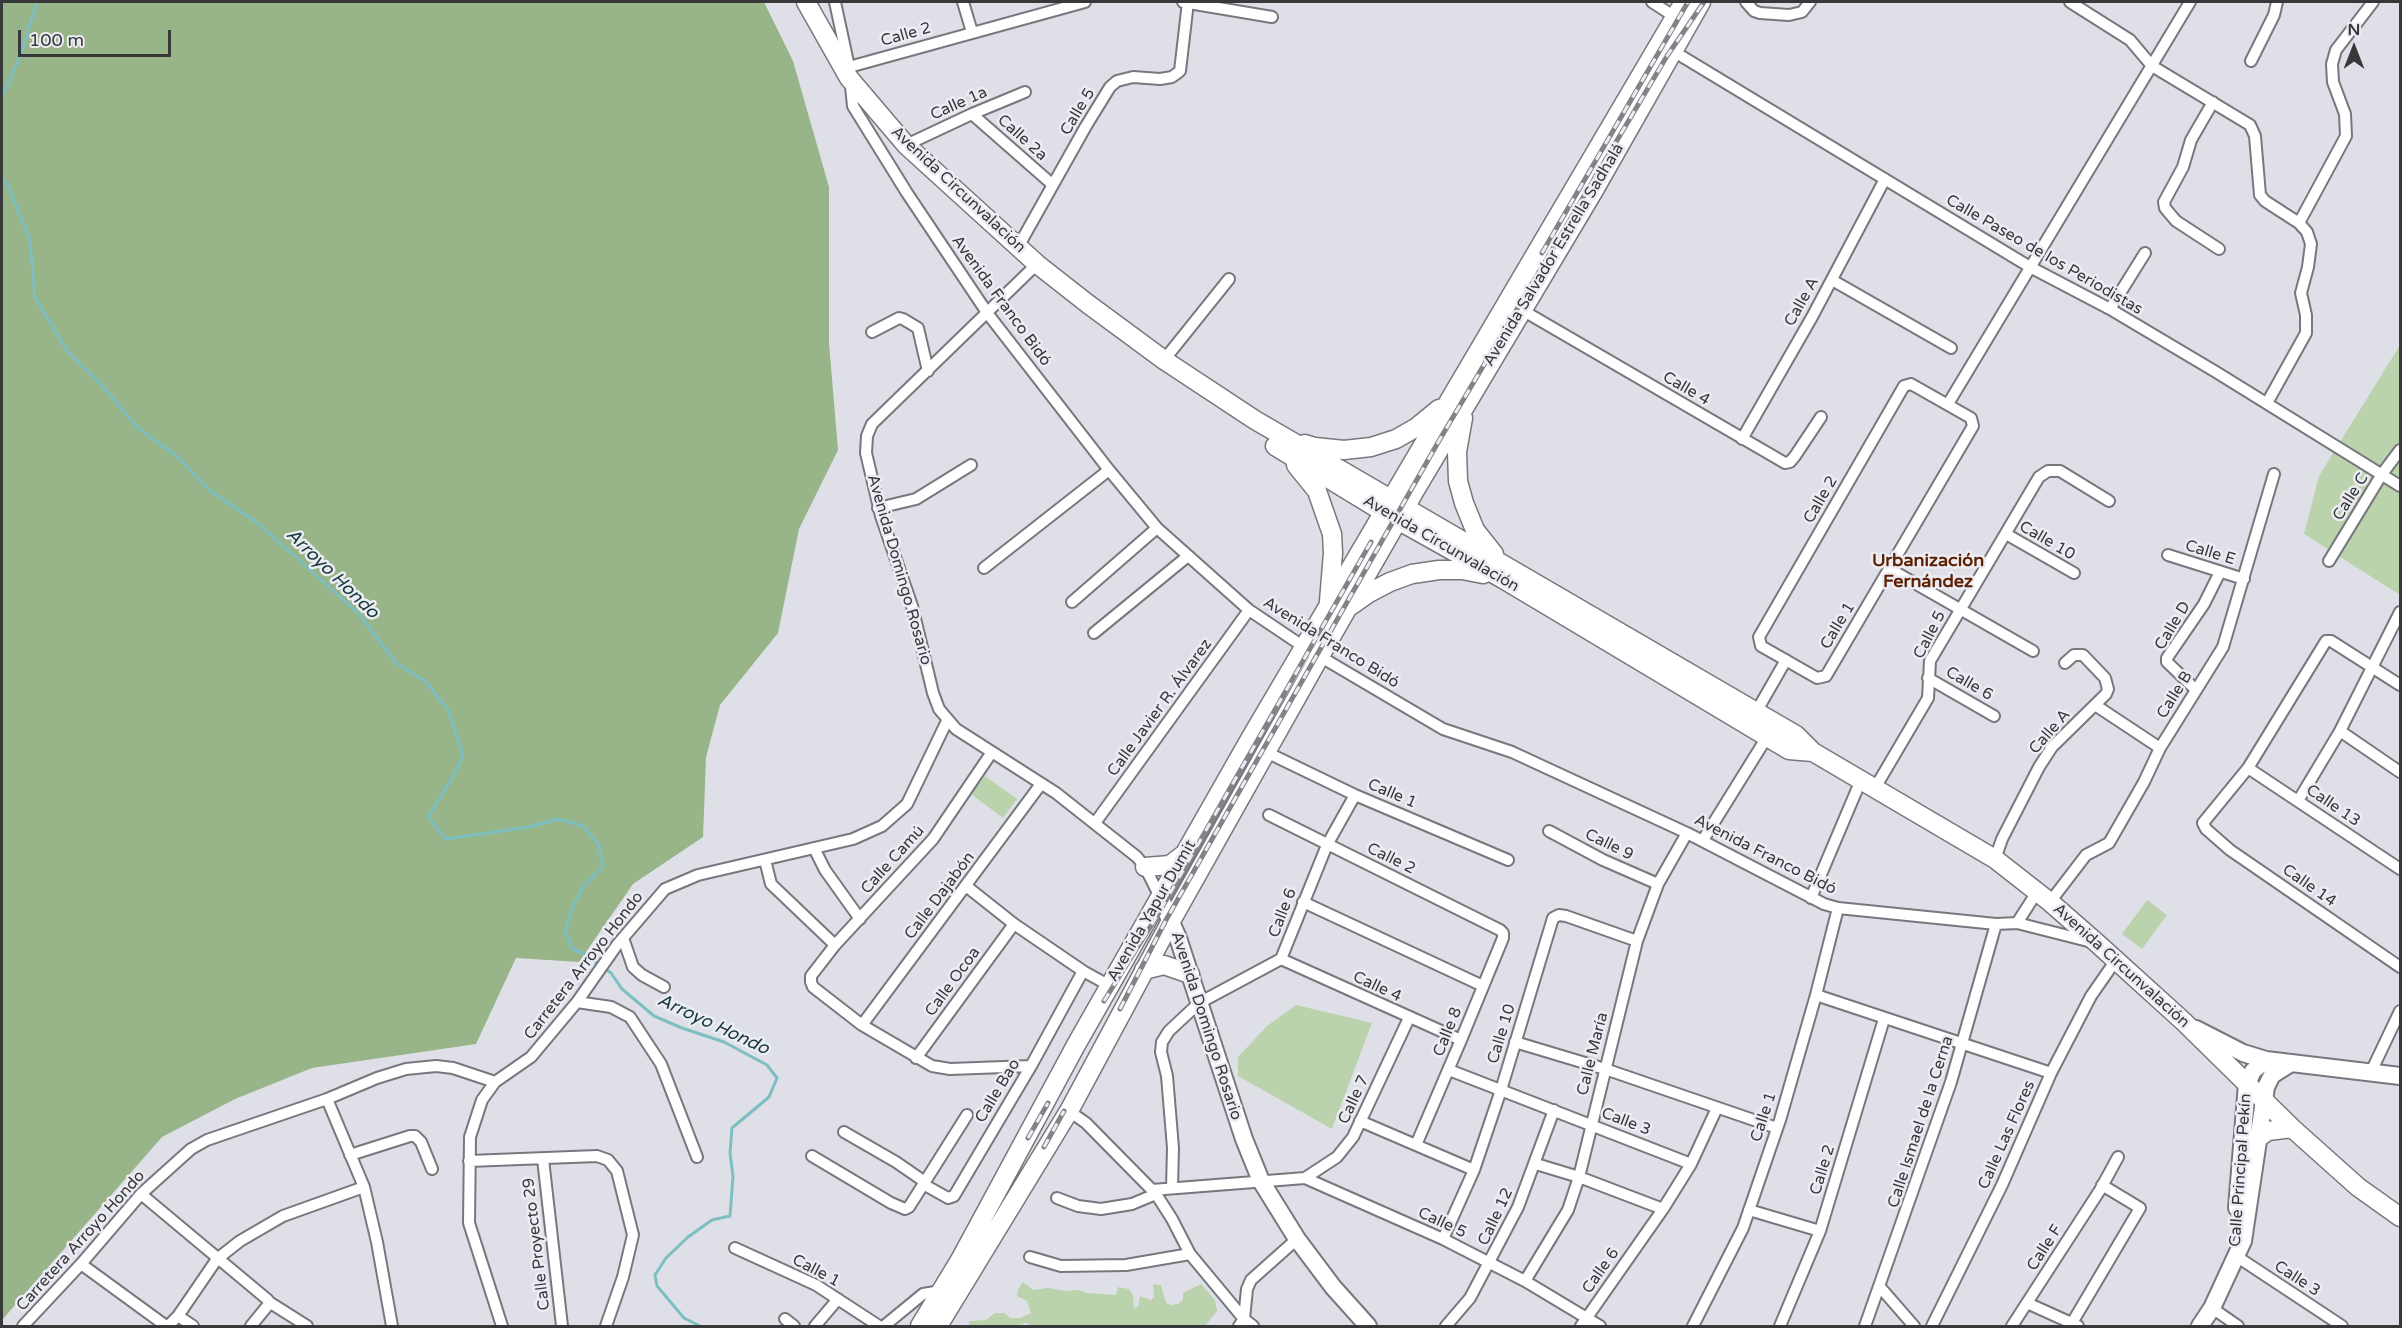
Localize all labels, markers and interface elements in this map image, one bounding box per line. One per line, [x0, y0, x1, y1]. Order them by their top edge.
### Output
scale bar [21, 18, 174, 56]
north arrow [2324, 18, 2384, 78]
street label: Calle 2 [879, 19, 933, 51]
text: N [2348, 20, 2360, 40]
text: 100 m [29, 29, 84, 51]
street label: Calle 1a [928, 83, 990, 125]
street label: Calle 5 [1057, 85, 1099, 139]
street label: Calle 2a [993, 111, 1051, 165]
street label: Avenida Circunvalación [887, 123, 1029, 257]
street label: Avenida Salvador Estrella Sadhalá [1480, 140, 1628, 370]
street label: Calle Paseo de los Periodistas [1942, 191, 2146, 319]
street label: Avenida Franco Bidó [947, 232, 1055, 370]
street label: Calle A [1781, 274, 1823, 330]
street label: Calle 4 [1659, 368, 1713, 410]
street label: Calle C [2329, 470, 2373, 524]
street label: Avenida Domingo Rosario [863, 473, 935, 667]
street label: Calle 2 [1800, 473, 1842, 527]
street label: Avenida Circunvalación [1360, 491, 1522, 597]
street label: Calle 10 [2016, 517, 2078, 565]
water label: Arroyo Hondo [281, 524, 383, 624]
street label: Calle E [2183, 536, 2237, 570]
district label: Urbanización Fernández [1872, 550, 1984, 592]
street label: Avenida Franco Bidó [1259, 593, 1403, 693]
street label: Calle D [2151, 598, 2195, 654]
street label: Calle 1 [1817, 599, 1859, 653]
street label: Calle 5 [1910, 608, 1950, 662]
street label: Calle Javier R. Álvarez [1104, 636, 1216, 780]
street label: Calle 6 [1942, 663, 1996, 705]
street label: Calle B [2153, 668, 2197, 722]
street label: Calle A [2025, 706, 2075, 758]
street label: Calle 1 [1365, 775, 1419, 813]
street label: Calle 13 [2302, 781, 2364, 831]
street label: Avenida Franco Bidó [1691, 811, 1839, 899]
street label: Calle Camú [857, 822, 929, 898]
street label: Calle 9 [1582, 825, 1636, 865]
street label: Avenida Yapur Dumit [1104, 837, 1200, 985]
street label: Calle 2 [1364, 839, 1418, 879]
street label: Calle Dajabón [901, 848, 979, 944]
street label: Calle 14 [2278, 861, 2340, 911]
street label: Calle 6 [1265, 886, 1301, 940]
street label: Carretera Arroyo Hondo [520, 888, 648, 1044]
street label: Avenida Circunvalación [2049, 900, 2193, 1032]
street label: Avenida Domingo Rosario [1166, 929, 1246, 1123]
street label: Calle Ocoa [921, 944, 985, 1020]
street label: Calle 4 [1350, 967, 1404, 1007]
water label: Arroyo Hondo [654, 990, 772, 1060]
street label: Calle 10 [1484, 1002, 1520, 1066]
street label: Calle 8 [1429, 1005, 1467, 1059]
street label: Calle María [1573, 1011, 1613, 1097]
street label: Calle Ismael de la Cerna [1884, 1034, 1958, 1210]
street label: Calle Bao [971, 1056, 1025, 1126]
street label: Calle 7 [1334, 1073, 1374, 1127]
street label: Calle Las Flores [1974, 1078, 2040, 1192]
street label: Calle 1 [1747, 1090, 1781, 1144]
street label: Calle Principal Pekín [2226, 1093, 2256, 1247]
street label: Calle 3 [1599, 1104, 1653, 1140]
street label: Calle 2 [1806, 1143, 1840, 1197]
street label: Carretera Arroyo Hondo [13, 1167, 149, 1315]
street label: Calle Proyecto 29 [519, 1177, 555, 1311]
street label: Calle 12 [1474, 1185, 1518, 1249]
street label: Calle 5 [1415, 1203, 1469, 1243]
street label: Calle F [2023, 1221, 2067, 1275]
street label: Calle 6 [1578, 1244, 1624, 1298]
street label: Calle 1 [789, 1250, 843, 1292]
street label: Calle 3 [2270, 1257, 2324, 1301]

